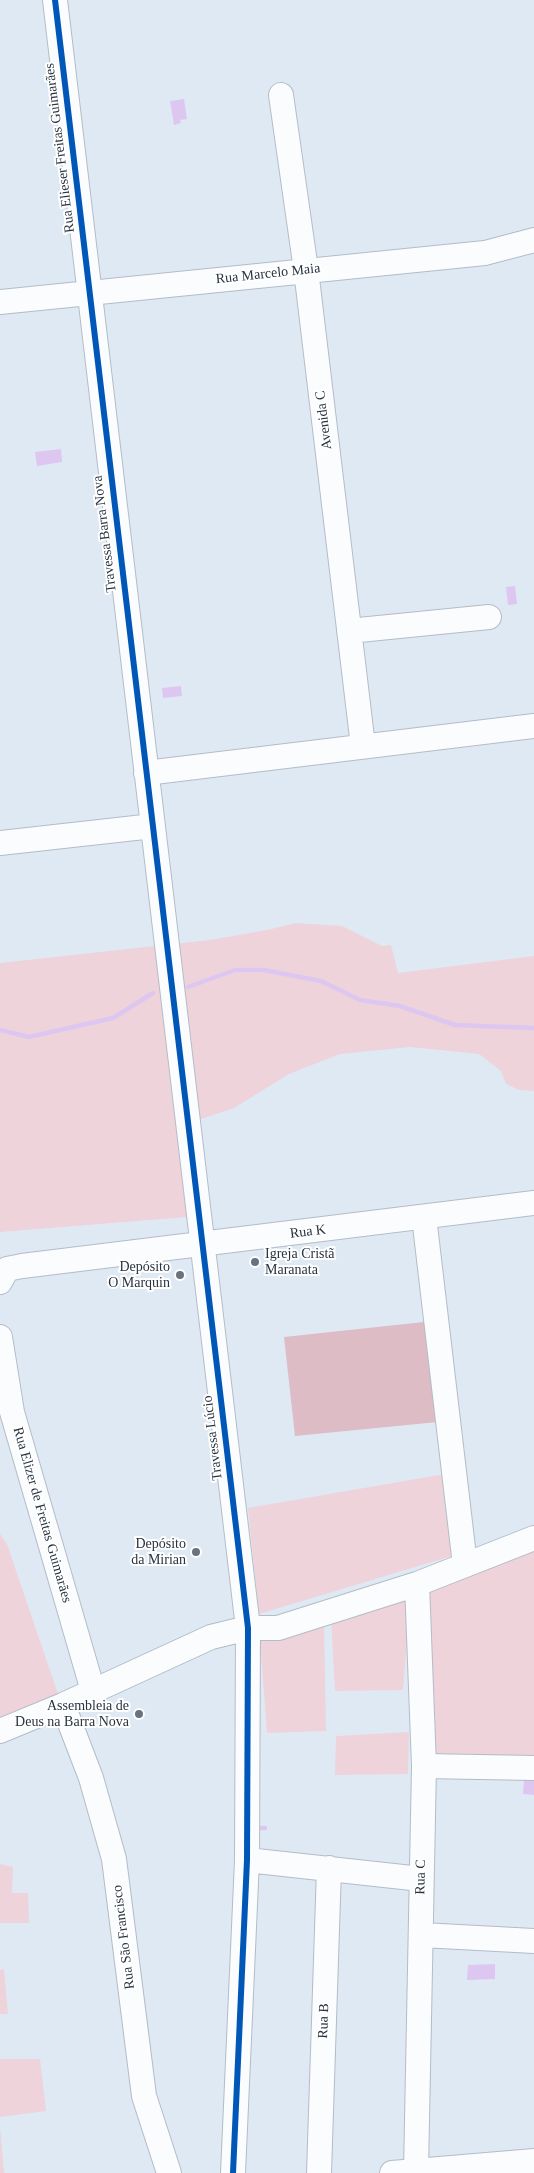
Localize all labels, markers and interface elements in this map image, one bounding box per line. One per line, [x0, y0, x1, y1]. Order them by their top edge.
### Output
street label: Rua Elieser Freitas Guimarães [41, 62, 79, 234]
street label: Rua Marcelo Maia [215, 260, 321, 288]
street label: Avenida C [312, 390, 336, 450]
street label: Travessa Barra Nova [89, 475, 121, 593]
street label: Rua K [289, 1221, 327, 1243]
place label: Igreja Cristã Maranata [265, 1246, 335, 1278]
marker: Igreja Cristã Maranata [249, 1256, 261, 1268]
place label: Depósito O Marquin [108, 1259, 170, 1292]
marker: Depósito O Marquin [174, 1269, 186, 1281]
street label: Travessa Lúcio [199, 1395, 227, 1481]
street label: Rua Elizer de Freitas Guimarães [9, 1425, 75, 1605]
place label: Depósito da Mirian [131, 1536, 186, 1568]
marker: Depósito da Mirian [190, 1546, 202, 1558]
place label: Assembleia de Deus na Barra Nova [15, 1698, 129, 1730]
marker: Assembleia de Deus na Barra Nova [133, 1708, 145, 1720]
street label: Rua C [412, 1859, 430, 1895]
street label: Rua São Francisco [109, 1884, 139, 1990]
street label: Rua B [315, 2003, 333, 2039]

